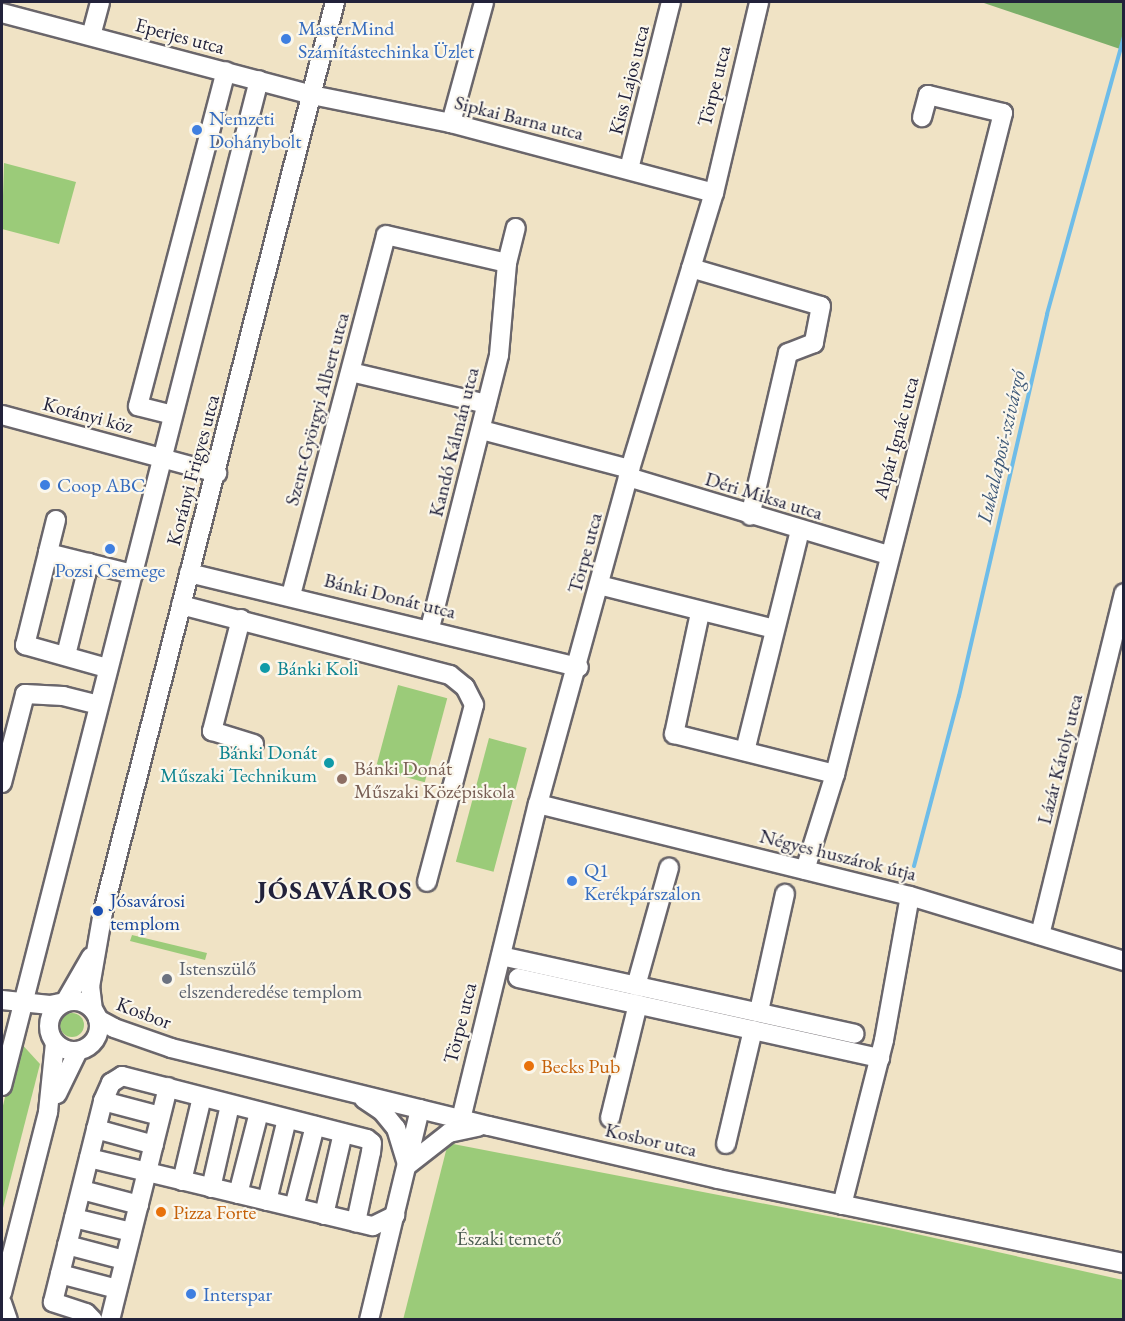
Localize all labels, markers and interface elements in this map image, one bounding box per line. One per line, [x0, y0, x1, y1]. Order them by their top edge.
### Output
street label: Eperjes utca [133, 13, 227, 59]
place label: MasterMind Számítástechinka Üzlet [298, 16, 474, 63]
street label: Kiss Lajos utca [604, 23, 654, 137]
marker: MasterMind Számítástechinka Üzlet [279, 32, 293, 46]
street label: Törpe utca [692, 43, 736, 129]
street label: Sipkai Barna utca [452, 90, 586, 146]
place label: Nemzeti Dohánybolt [209, 106, 301, 153]
marker: Nemzeti Dohánybolt [190, 123, 204, 137]
street label: Szent-Györgyi Albert utca [280, 310, 354, 508]
street label: Kandó Kálmán utca [424, 365, 484, 519]
water label: Lukalaposi-szivárgó [971, 368, 1031, 526]
street label: Alpár Ignác utca [868, 374, 924, 502]
street label: Korányi köz [40, 391, 136, 439]
street label: Korányi Frigyes utca [161, 392, 225, 548]
street label: Déri Miksa utca [702, 467, 826, 525]
place label: Coop ABC [57, 473, 145, 497]
marker: Coop ABC [38, 478, 52, 492]
street label: Törpe utca [563, 510, 607, 596]
marker: Pozsi Csemege [103, 542, 117, 556]
place label: Pozsi Csemege [55, 558, 165, 582]
street label: Bánki Donát utca [322, 568, 458, 624]
place label: Bánki Koli [277, 656, 358, 680]
marker: Bánki Koli [258, 661, 272, 675]
street label: Lázár Károly utca [1032, 691, 1088, 827]
place label: Bánki Donát Műszaki Technikum [160, 740, 317, 787]
marker: Bánki Donát Műszaki Technikum [322, 756, 336, 770]
place label: Bánki Donát Műszaki Középiskola [354, 756, 515, 803]
marker: Bánki Donát Műszaki Középiskola [335, 772, 349, 786]
street label: Négyes huszárok útja [757, 824, 919, 886]
place label: Q1 Kerékpárszalon [584, 858, 701, 905]
marker: Q1 Kerékpárszalon [565, 874, 579, 888]
district label: JÓSAVÁROS [257, 875, 413, 907]
place label: Jósavárosi templom [110, 888, 185, 935]
marker: Jósavárosi templom [91, 904, 105, 918]
place label: Istenszülő elszenderedése templom [179, 956, 362, 1003]
marker: Istenszülő elszenderedése templom [160, 972, 174, 986]
street label: Törpe utca [438, 980, 482, 1066]
street label: Kosbor [113, 992, 175, 1034]
place label: Becks Pub [541, 1054, 620, 1078]
marker: Becks Pub [522, 1059, 536, 1073]
street label: Kosbor utca [603, 1118, 699, 1162]
place label: Pizza Forte [173, 1200, 256, 1224]
marker: Pizza Forte [154, 1205, 168, 1219]
park label: Északi temető [456, 1226, 562, 1250]
place label: Interspar [203, 1282, 272, 1306]
marker: Interspar [184, 1287, 198, 1301]

